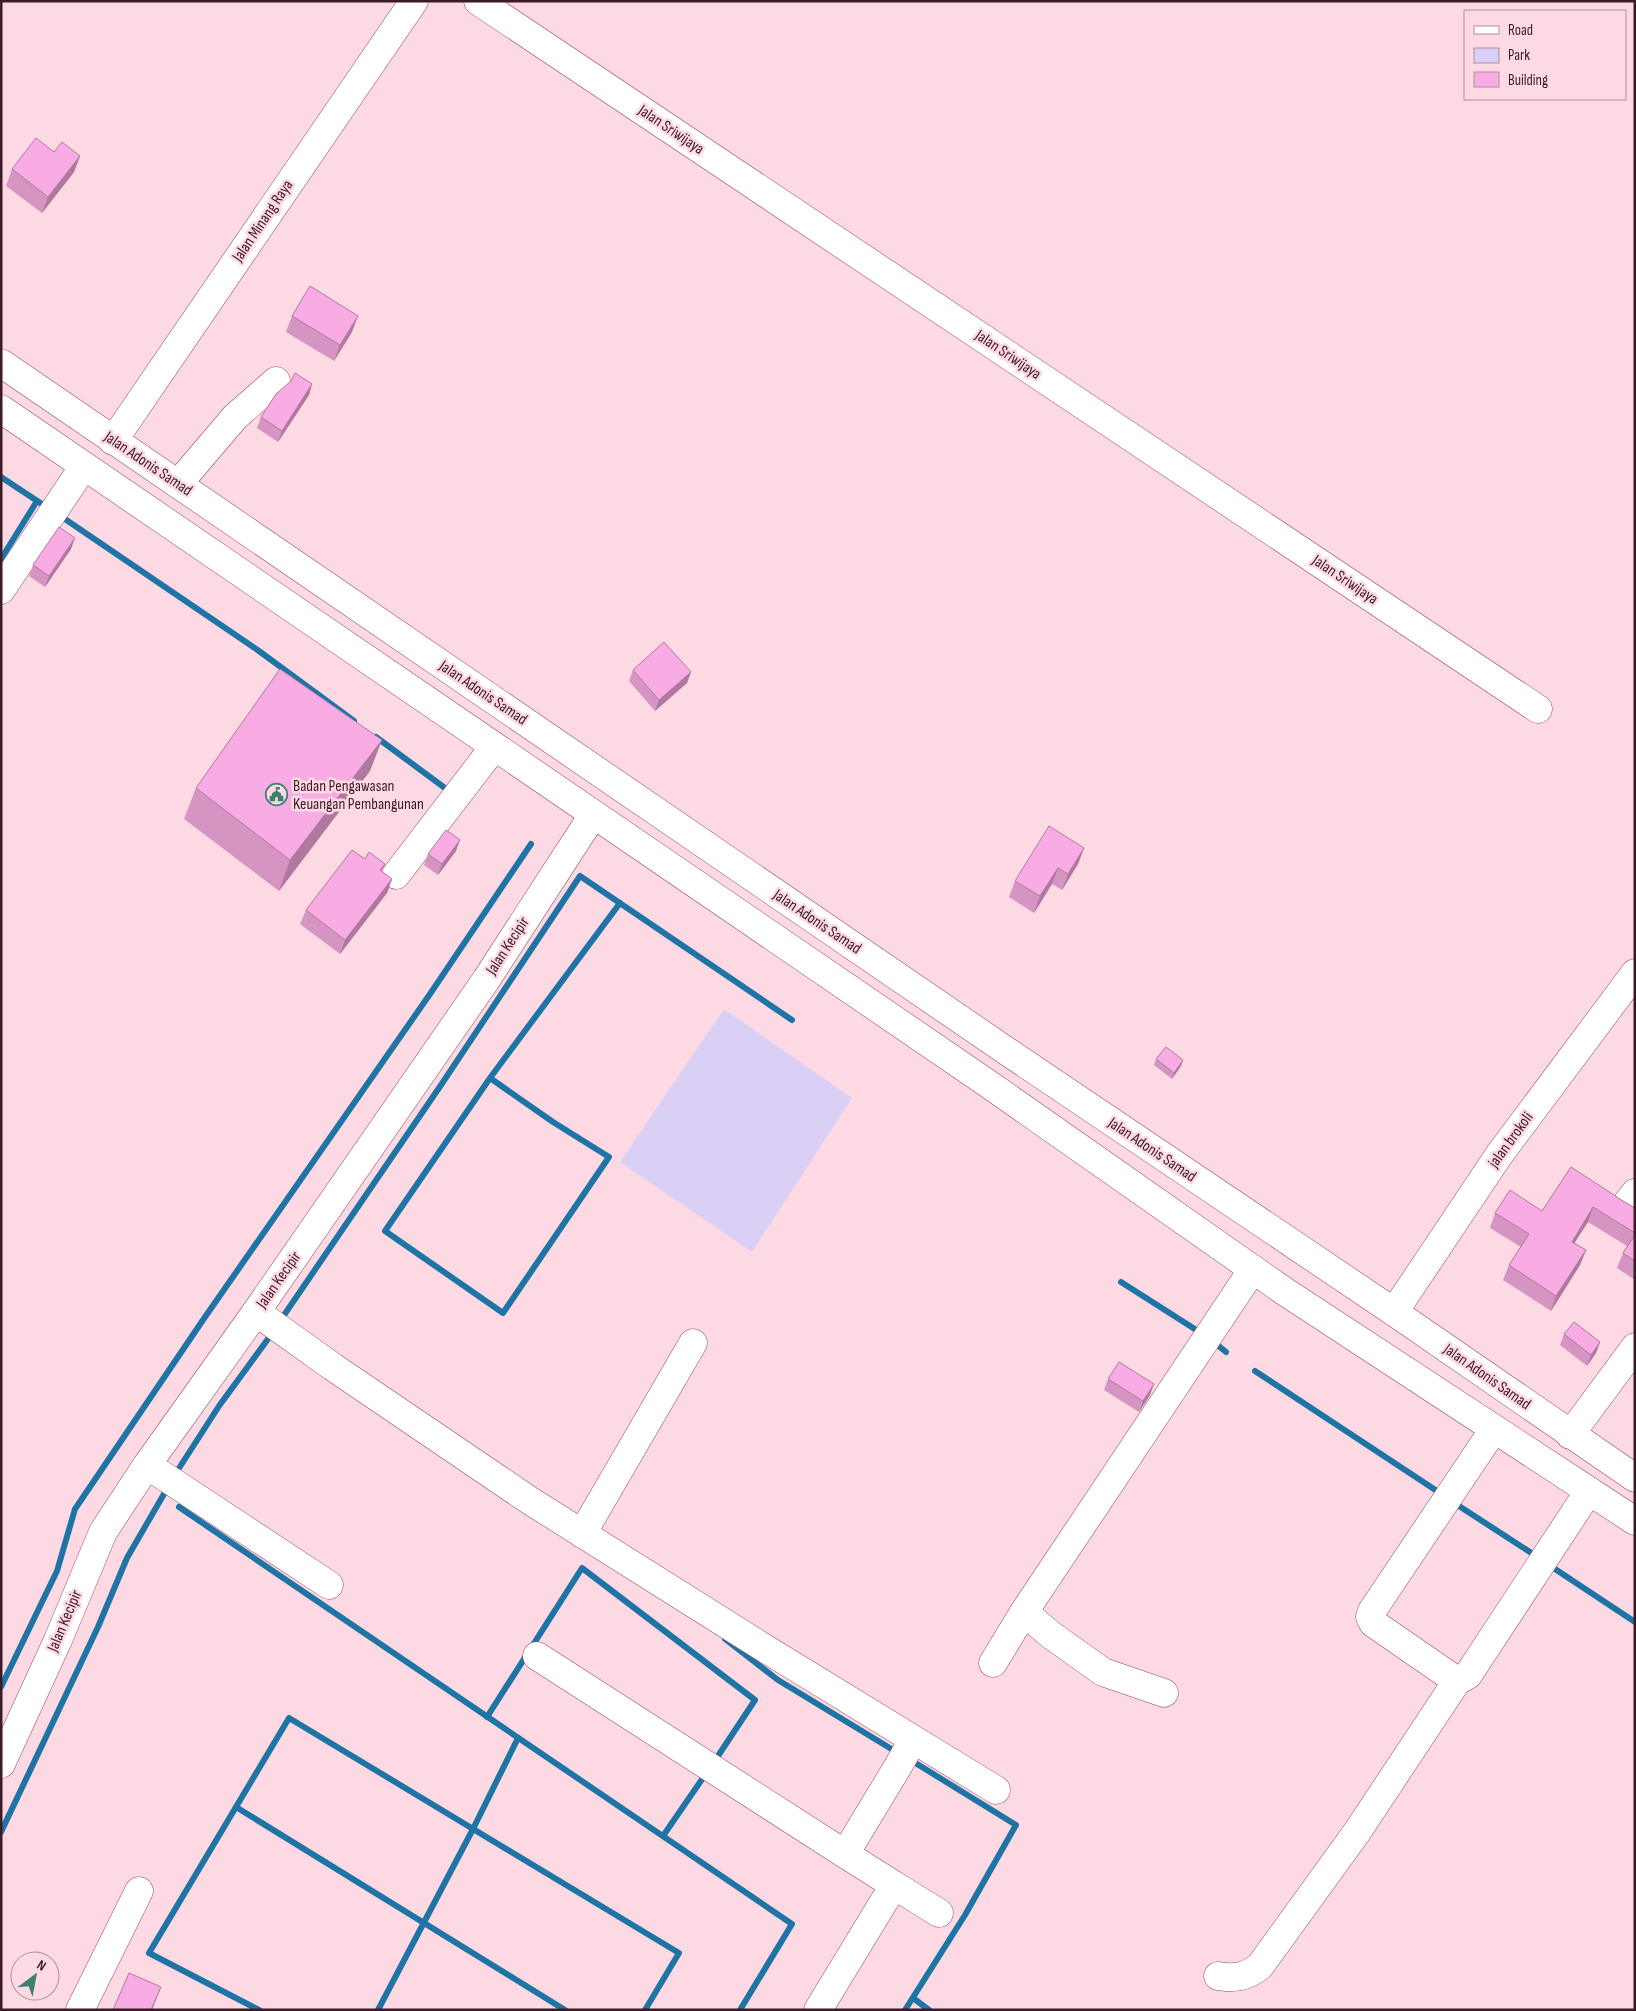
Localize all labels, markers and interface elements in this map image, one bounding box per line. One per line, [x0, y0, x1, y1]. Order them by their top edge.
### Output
legend [1464, 10, 1626, 100]
text: Road [1508, 21, 1533, 40]
text: Park [1508, 46, 1530, 65]
text: Building [1508, 71, 1548, 90]
street label: Jalan Sriwijaya [634, 100, 708, 159]
street label: Jalan Minang Raya [228, 176, 297, 266]
street label: Jalan Sriwijaya [971, 325, 1045, 384]
street label: Jalan Adonis Samad [100, 427, 196, 500]
street label: Jalan Sriwijaya [1308, 550, 1382, 609]
street label: Jalan Adonis Samad [435, 656, 531, 729]
place label: Badan Pengawasan Keuangan Pembangunan [293, 777, 424, 814]
public building icon: Badan Pengawasan Keuangan Pembangunan [265, 783, 289, 807]
street label: Jalan Adonis Samad [769, 885, 865, 958]
street label: Jalan Kecipir [482, 913, 534, 979]
street label: jalan brokoli [1484, 1109, 1537, 1172]
street label: Jalan Adonis Samad [1104, 1113, 1200, 1186]
street label: Jalan Kecipir [252, 1248, 306, 1313]
street label: Jalan Adonis Samad [1439, 1339, 1534, 1414]
street label: Jalan Kecipir [43, 1587, 87, 1656]
north arrow [10, 1951, 60, 2001]
text: N [34, 1956, 49, 1975]

